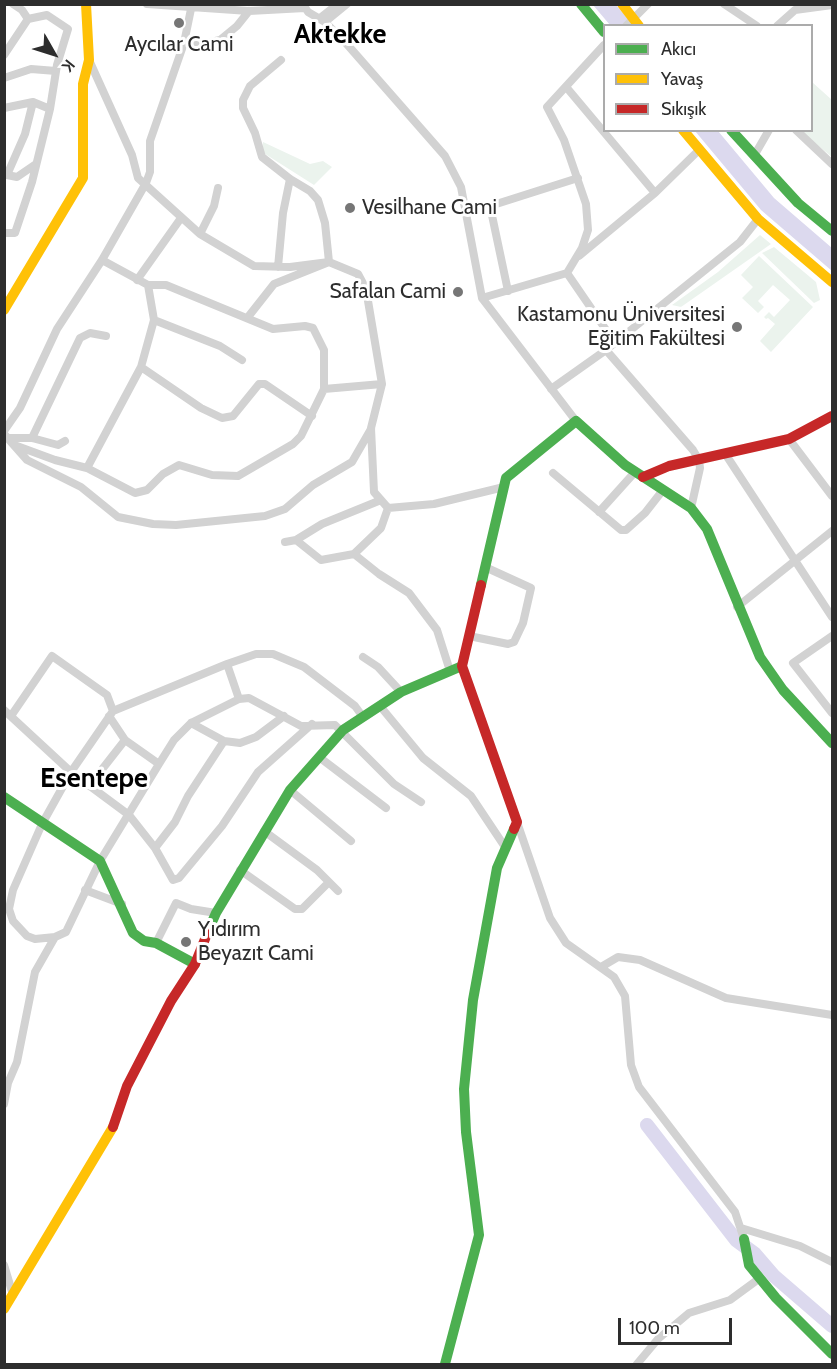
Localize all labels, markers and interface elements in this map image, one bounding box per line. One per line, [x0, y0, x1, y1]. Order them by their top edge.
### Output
marker: Aycılar Cami [172, 16, 186, 30]
district label: Aktekke [294, 19, 386, 51]
north arrow [24, 24, 84, 84]
legend [603, 24, 813, 132]
place label: Aycılar Cami [125, 32, 233, 58]
text: Akıcı [661, 38, 696, 60]
text: K [58, 56, 79, 76]
text: Yavaş [661, 68, 703, 90]
text: Sıkışık [661, 98, 706, 120]
place label: Vesilhane Cami [362, 195, 497, 221]
marker: Vesilhane Cami [343, 201, 357, 215]
place label: Safalan Cami [329, 279, 446, 305]
marker: Safalan Cami [451, 285, 465, 299]
place label: Kastamonu Üniversitesi Eğitim Fakültesi [517, 302, 725, 352]
marker: Kastamonu Üniversitesi Eğitim Fakültesi [730, 320, 744, 334]
district label: Esentepe [40, 763, 148, 795]
place label: Yıdırım Beyazıt Cami [198, 917, 314, 967]
marker: Yıdırım Beyazıt Cami [179, 935, 193, 949]
scale bar [621, 1306, 735, 1344]
text: 100 m [629, 1317, 680, 1339]

